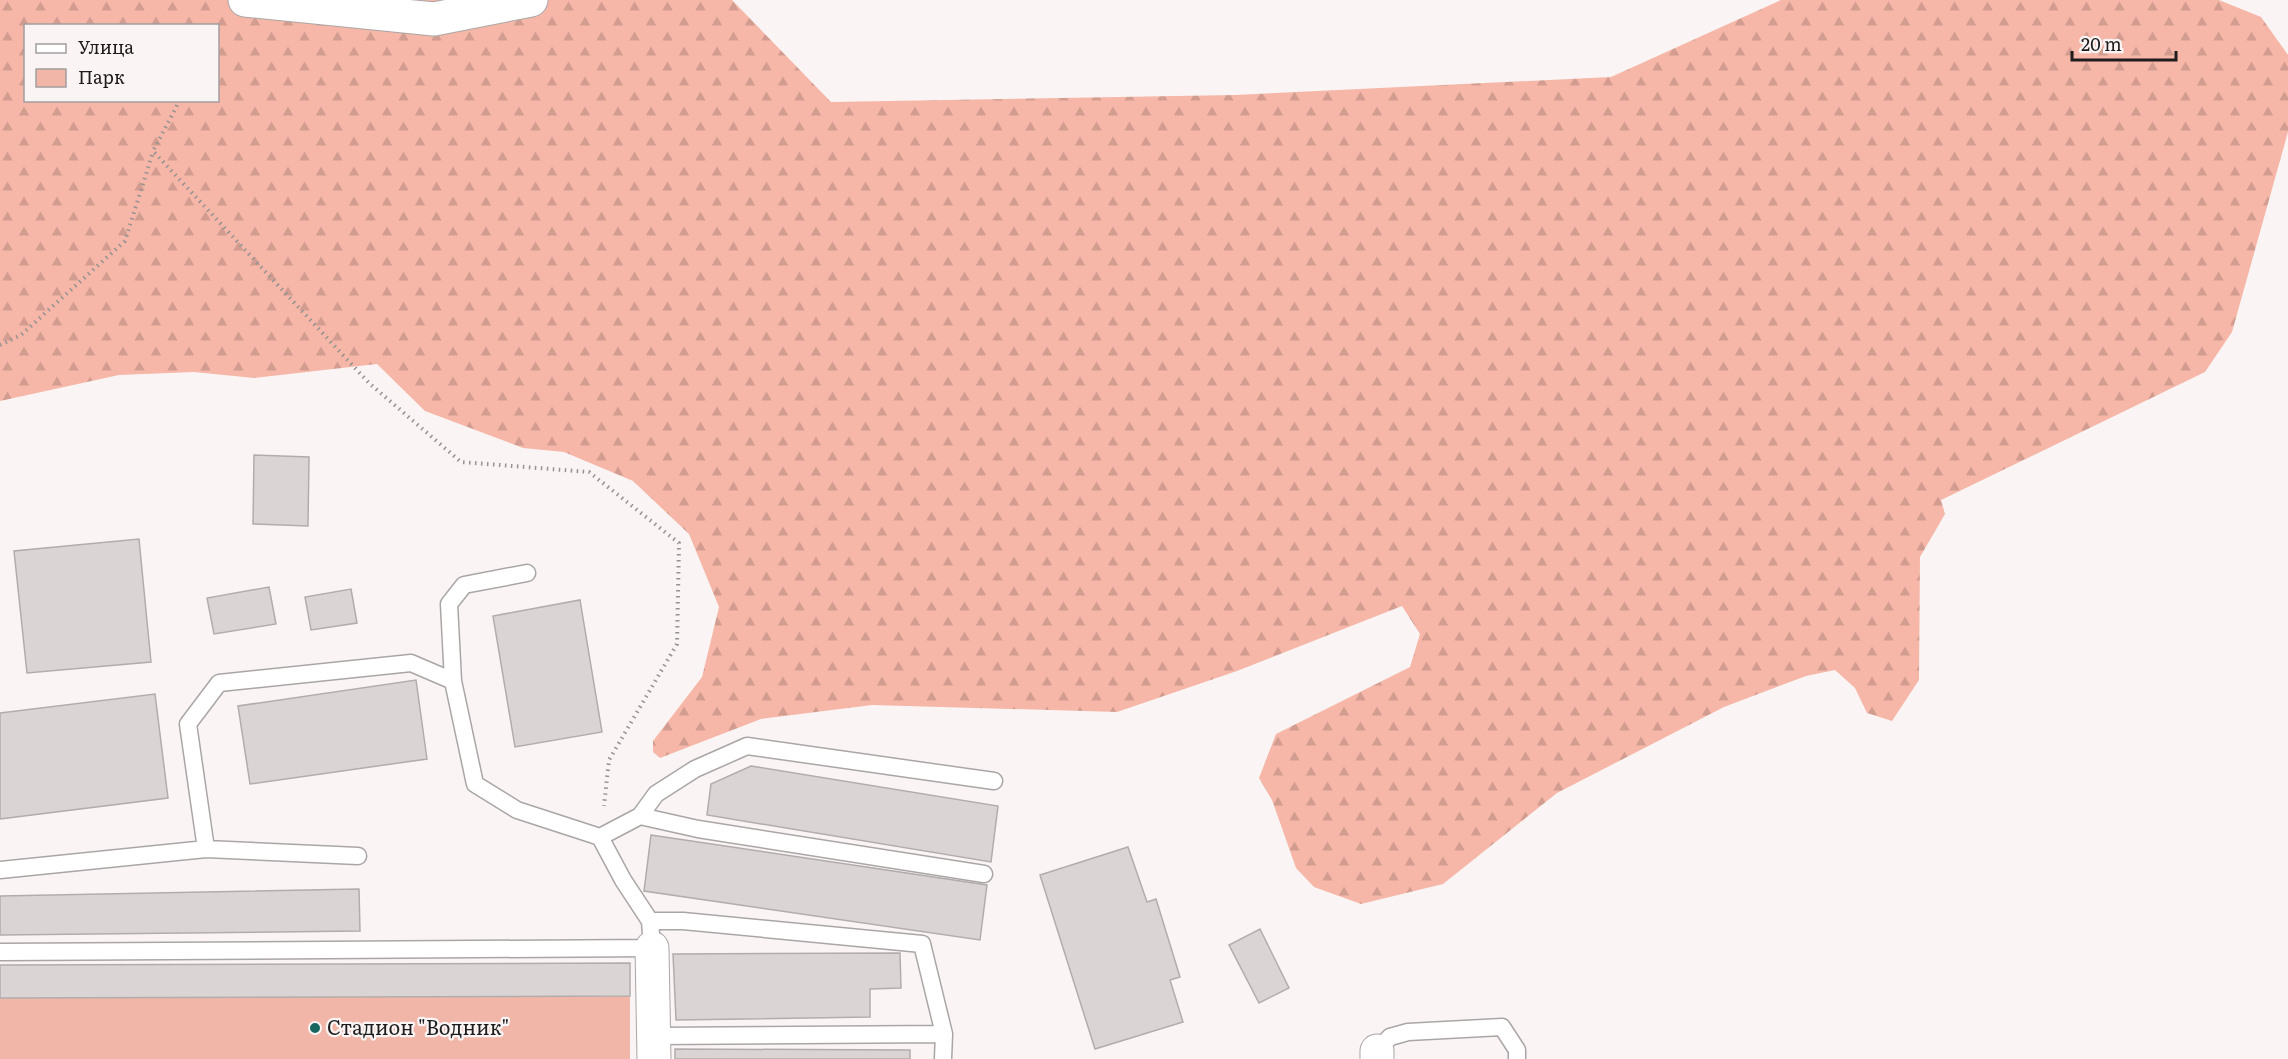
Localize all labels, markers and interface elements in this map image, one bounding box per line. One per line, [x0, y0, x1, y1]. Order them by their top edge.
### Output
legend [24, 24, 219, 102]
scale bar [2072, 24, 2176, 62]
text: 20 m [2081, 30, 2122, 57]
text: Улица [78, 33, 134, 60]
text: Парк [78, 63, 125, 90]
place label: Стадион "Водник" [327, 1011, 509, 1041]
marker: Стадион "Водник" [308, 1021, 322, 1035]

